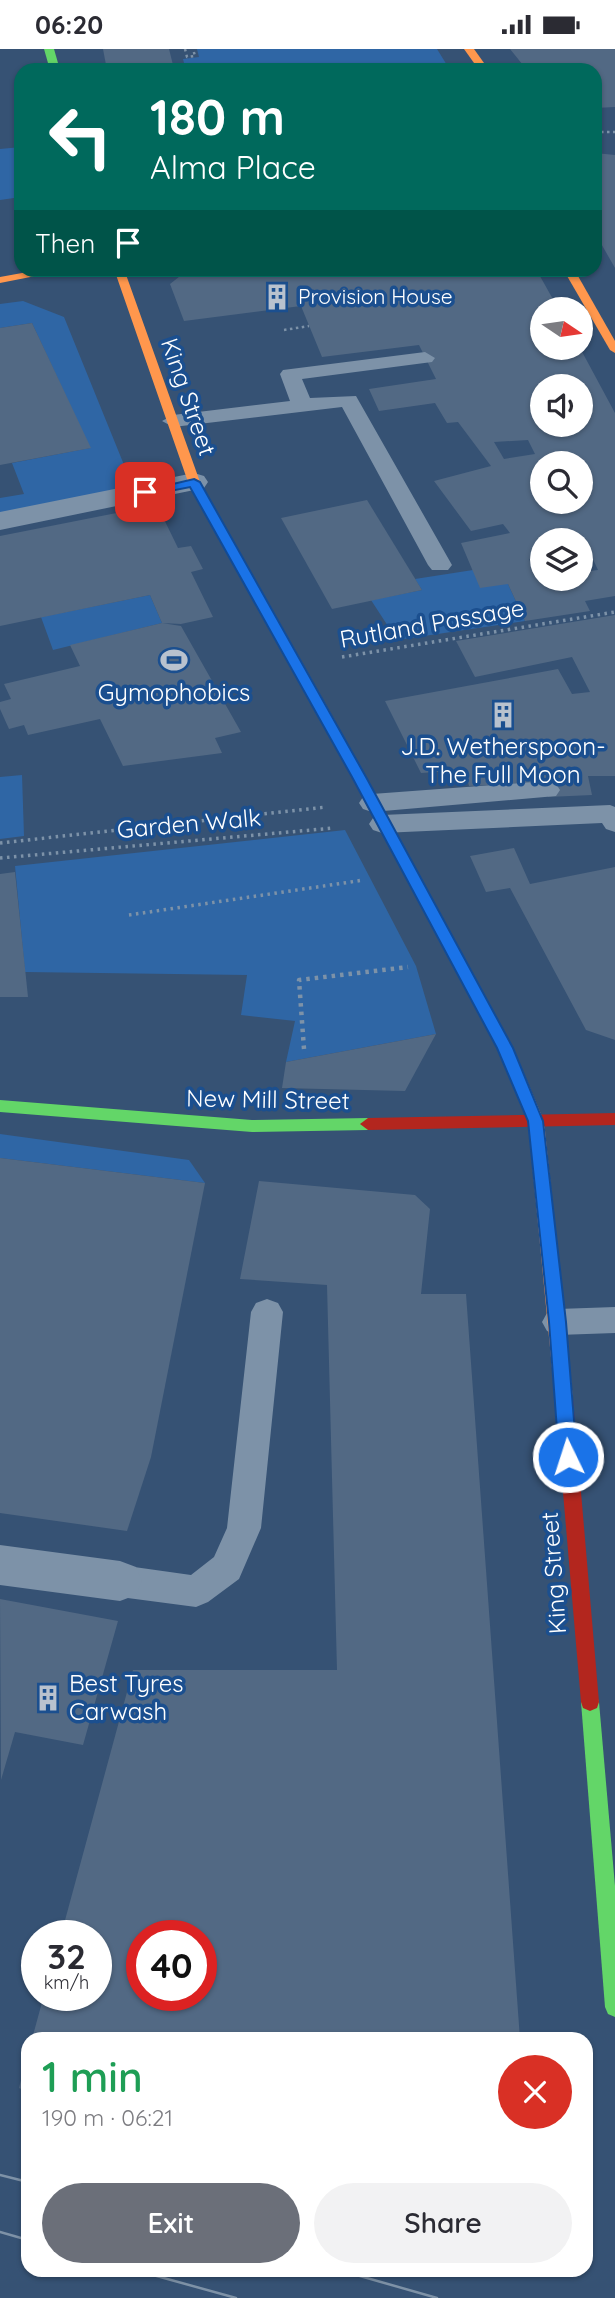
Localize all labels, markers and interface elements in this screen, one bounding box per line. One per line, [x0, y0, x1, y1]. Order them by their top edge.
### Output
text: 06:20 [35, 8, 103, 41]
text: 180 m [150, 86, 285, 147]
icon: left [35, 91, 126, 182]
text: Alma Place [150, 147, 316, 187]
icon: arrive [109, 224, 147, 262]
text: Then [35, 227, 95, 260]
building icon: Provision House [262, 282, 292, 312]
place label: Provision House [298, 283, 453, 309]
north arrow [530, 297, 593, 361]
map controls [530, 297, 593, 591]
street label: King Street [155, 334, 223, 459]
button: sound [530, 374, 593, 437]
button: search [530, 451, 593, 514]
pin [115, 462, 175, 522]
icon: arrive [126, 473, 164, 511]
button: layers [530, 528, 593, 591]
street label: Rutland Passage [337, 592, 526, 654]
sports icon: Gymophobics [159, 645, 189, 675]
place label: Gymophobics [98, 677, 250, 707]
building icon: J.D. Wetherspoon- The Full Moon [488, 700, 518, 730]
place label: J.D. Wetherspoon- The Full Moon [400, 731, 606, 789]
street label: Garden Walk [116, 802, 262, 844]
street label: New Mill Street [186, 1083, 350, 1115]
position arrow [531, 1420, 605, 1494]
street label: King Street [534, 1511, 572, 1635]
place label: Best Tyres Carwash [69, 1668, 184, 1726]
building icon: Best Tyres Carwash [33, 1683, 63, 1713]
speed limit sign: 40 [126, 1920, 217, 2011]
text: 32 [47, 1934, 86, 1978]
text: km/h [44, 1971, 89, 1994]
text: 1 min [42, 2050, 143, 2103]
button: close [498, 2055, 572, 2129]
text: 190 m · 06:21 [42, 2103, 173, 2132]
button: Exit [42, 2183, 300, 2263]
button: Share [314, 2183, 572, 2263]

